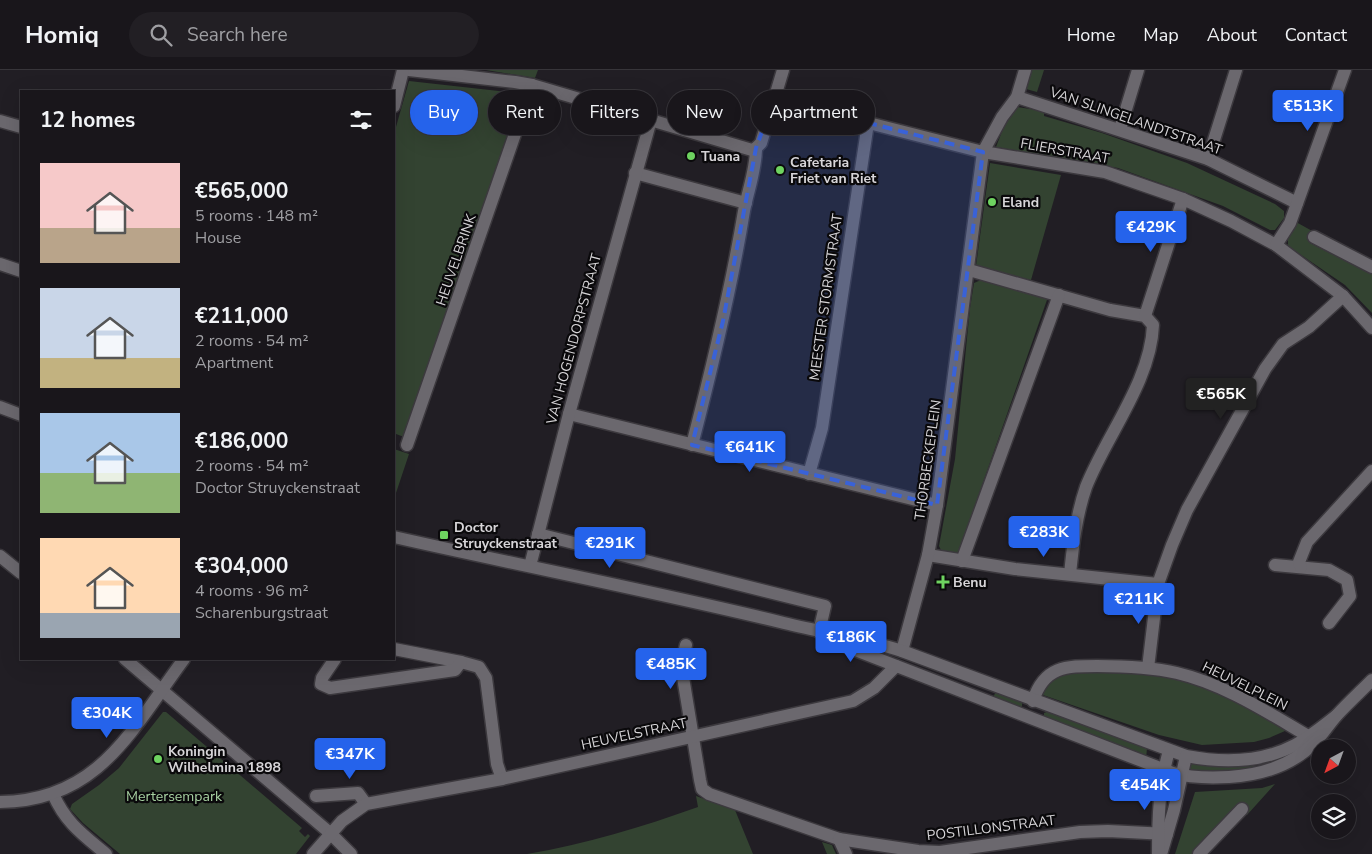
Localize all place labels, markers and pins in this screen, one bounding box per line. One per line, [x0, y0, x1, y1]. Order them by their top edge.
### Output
pin: €513K [1273, 90, 1343, 132]
place label: Tuana [701, 147, 740, 166]
marker: Tuana [685, 150, 697, 162]
place label: Cafetaria Friet van Riet [790, 153, 877, 188]
marker: Cafetaria Friet van Riet [774, 164, 786, 176]
place label: Eland [1002, 193, 1039, 212]
marker: Eland [986, 196, 998, 208]
pin: €429K [1116, 210, 1186, 253]
pin: €565K [1186, 378, 1256, 420]
pin: €641K [715, 430, 785, 473]
pin: €283K [1009, 516, 1079, 558]
place label: Doctor Struyckenstraat [454, 518, 558, 553]
pin: €291K [575, 526, 645, 569]
marker: Doctor Struyckenstraat [438, 529, 450, 541]
place label: Benu [953, 573, 987, 592]
marker: Benu [937, 576, 949, 588]
pin: €211K [1104, 582, 1174, 625]
pin: €186K [816, 620, 886, 663]
pin: €485K [636, 648, 706, 690]
pin: €304K [72, 696, 142, 739]
pin: €347K [315, 738, 385, 780]
place label: Koningin Wilhelmina 1898 [168, 742, 281, 777]
marker: Koningin Wilhelmina 1898 [152, 753, 164, 765]
pin: €454K [1110, 768, 1180, 811]

